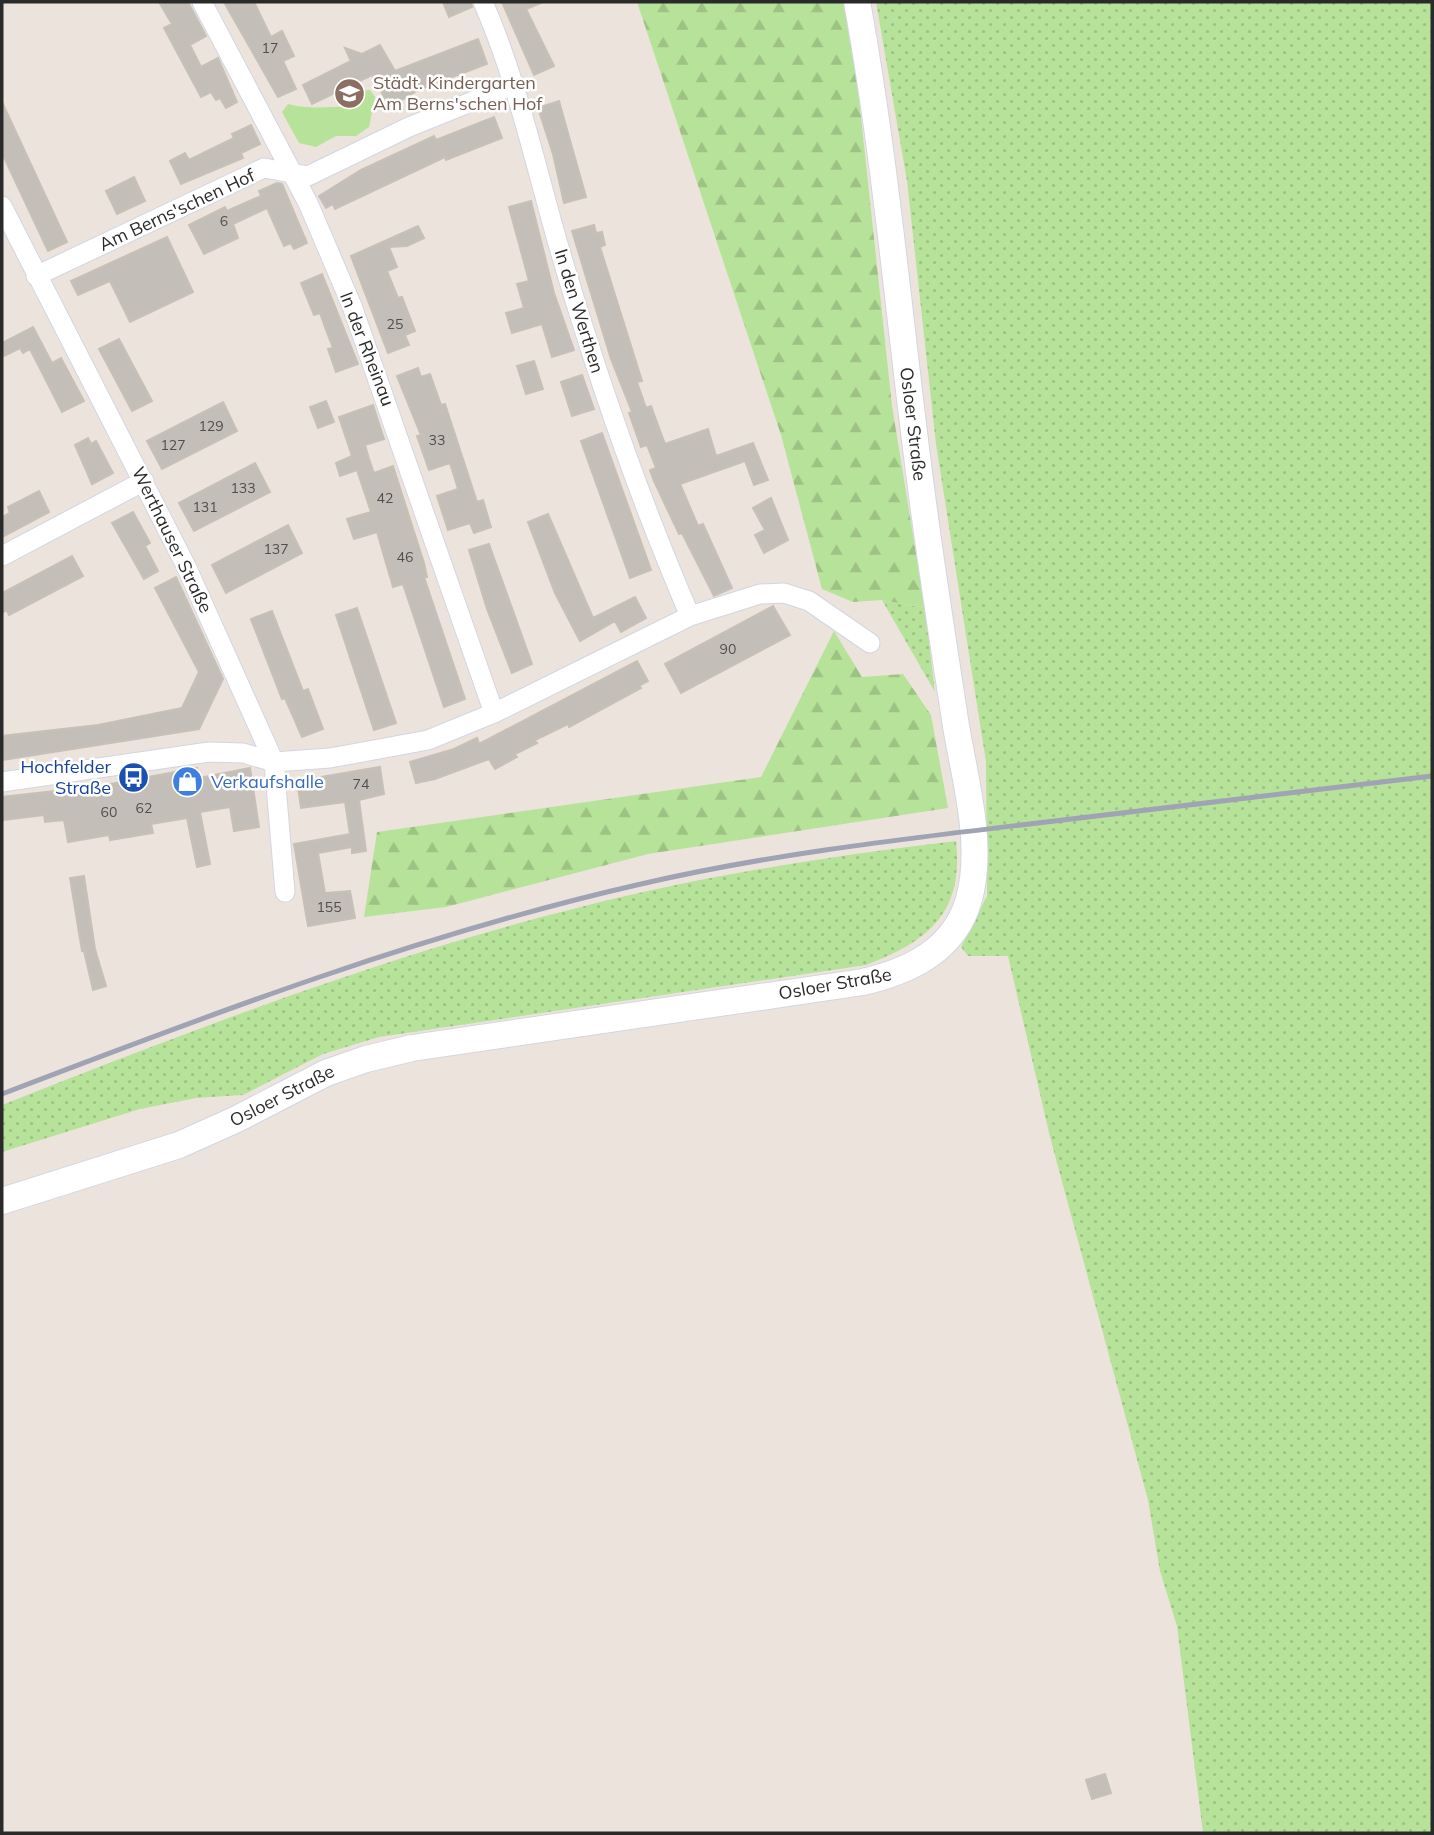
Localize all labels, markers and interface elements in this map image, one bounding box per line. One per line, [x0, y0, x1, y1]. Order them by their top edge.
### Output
house number: 17 [262, 39, 278, 57]
place label: Städt. Kindergarten Am Berns'schen Hof [373, 71, 543, 115]
school or university icon: Städt. Kindergarten Am Berns'schen Hof [333, 76, 367, 110]
street label: Am Berns'schen Hof [95, 163, 259, 256]
house number: 6 [220, 212, 228, 230]
street label: In den Werthen [550, 246, 609, 376]
street label: In der Rheinau [335, 288, 400, 409]
house number: 25 [387, 315, 403, 333]
street label: Osloer Straße [895, 366, 932, 482]
house number: 129 [198, 417, 224, 435]
house number: 33 [429, 431, 445, 449]
house number: 127 [160, 436, 186, 454]
street label: Werthauser Straße [127, 463, 218, 617]
house number: 133 [230, 479, 256, 497]
house number: 42 [377, 489, 393, 507]
house number: 131 [192, 498, 218, 516]
house number: 137 [263, 540, 289, 558]
house number: 46 [397, 548, 413, 566]
house number: 90 [720, 640, 736, 658]
place label: Hochfelder Straße [20, 755, 111, 799]
bus stop icon: Hochfelder Straße [117, 760, 151, 794]
shop icon: Verkaufshalle [171, 765, 205, 799]
place label: Verkaufshalle [211, 770, 324, 793]
house number: 74 [353, 775, 370, 793]
house number: 62 [136, 799, 152, 817]
house number: 60 [101, 803, 117, 821]
house number: 155 [316, 898, 342, 916]
street label: Osloer Straße [777, 962, 893, 1005]
street label: Osloer Straße [226, 1059, 338, 1132]

